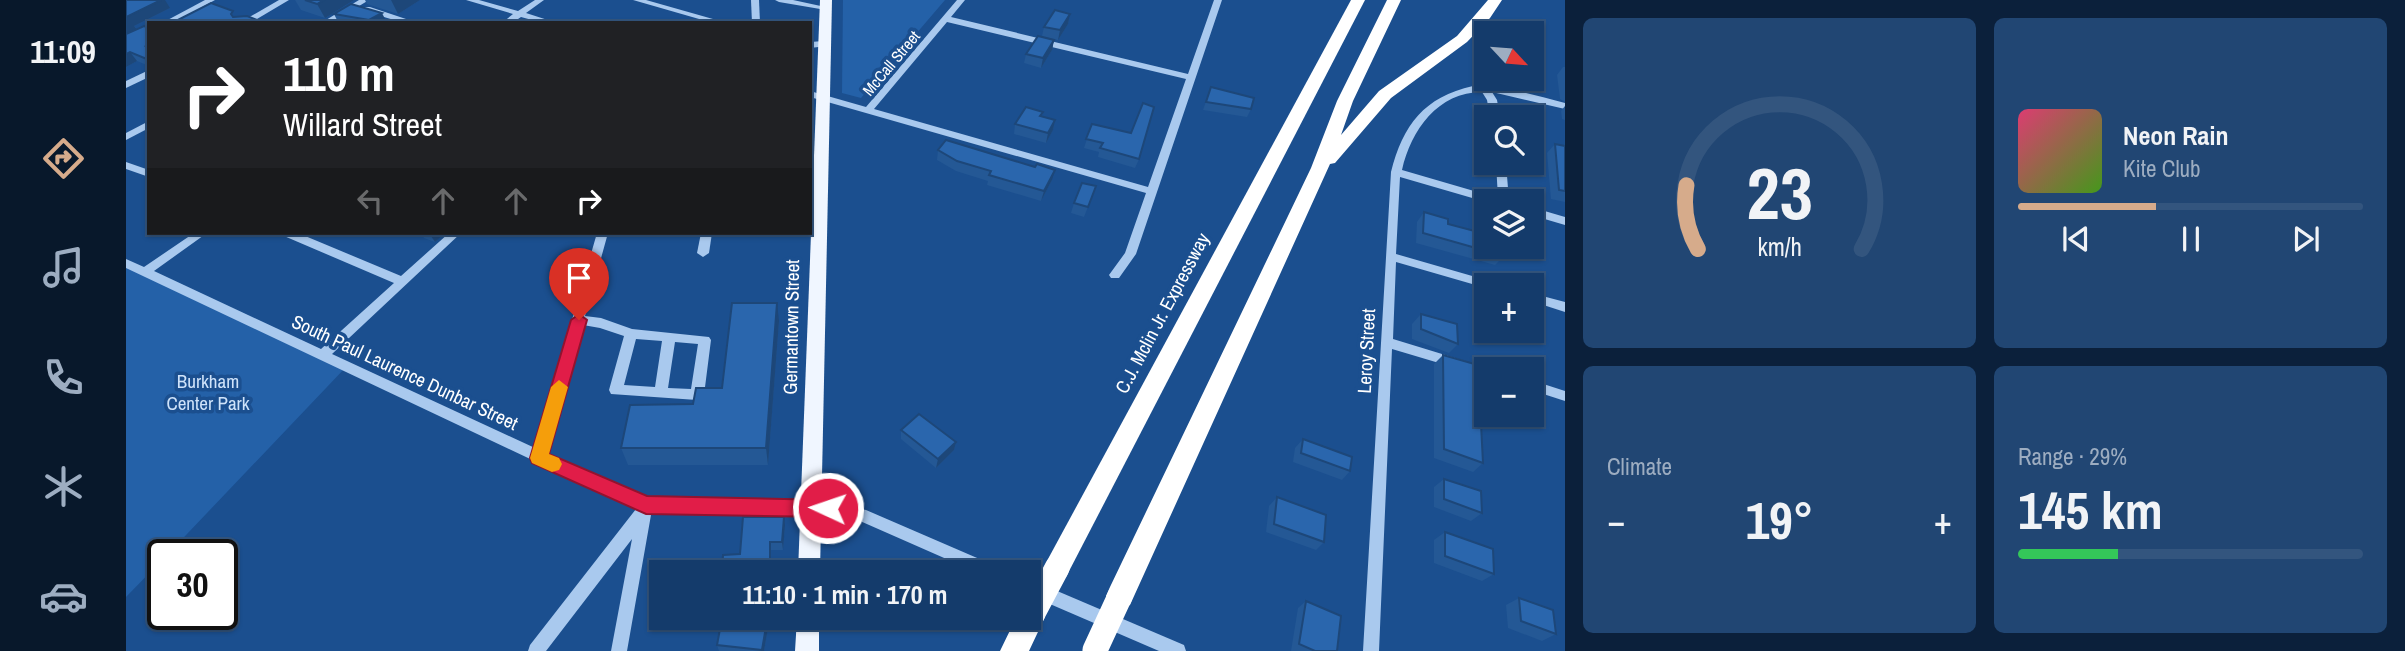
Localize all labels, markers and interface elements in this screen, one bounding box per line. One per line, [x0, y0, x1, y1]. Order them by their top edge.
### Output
north arrow [1474, 21, 1544, 91]
map controls [1474, 21, 1544, 427]
street label: McCall Street [857, 26, 925, 100]
text: 11:09 [30, 30, 96, 73]
text: 110 m [283, 40, 395, 106]
icon: right [168, 49, 259, 140]
text: Willard Street [283, 103, 442, 146]
button: search [1474, 105, 1544, 175]
text: Neon Rain [2123, 118, 2228, 153]
icon: directions [39, 134, 88, 183]
text: 23 [1746, 145, 1813, 243]
text: Kite Club [2123, 153, 2201, 184]
icon: left [351, 182, 389, 220]
icon: ahead [424, 182, 462, 220]
icon: ahead [497, 182, 535, 220]
icon: right [570, 182, 608, 220]
button: layers [1474, 189, 1544, 259]
icon: previous [2057, 220, 2095, 258]
icon: pause [2172, 220, 2210, 258]
icon: next [2287, 220, 2325, 258]
street label: C.J. Mclin Jr. Expressway [1109, 228, 1215, 398]
text: km/h [1757, 230, 1802, 264]
icon: music [39, 243, 88, 292]
pin [549, 248, 609, 320]
icon: arrive [560, 259, 598, 297]
street label: Germantown Street [777, 259, 805, 395]
button: + [1474, 273, 1544, 343]
street label: Leroy Street [1351, 307, 1381, 394]
street label: South Paul Laurence Dunbar Street [288, 308, 523, 436]
icon: phone [39, 353, 88, 402]
button: − [1474, 357, 1544, 427]
park label: Burkham Center Park [166, 368, 250, 416]
text: Range · 29% [2018, 441, 2127, 472]
text: Climate [1607, 451, 1672, 482]
icon: climate [39, 462, 88, 511]
position arrow [791, 471, 865, 545]
text: 145 km [2018, 475, 2163, 545]
text: 19° [1745, 485, 1814, 555]
text: − [1607, 495, 1625, 546]
text: + [1934, 495, 1952, 546]
speed limit sign: 30 [147, 539, 238, 630]
icon: car [39, 572, 88, 621]
text: 11:10 · 1 min · 170 m [742, 577, 948, 612]

